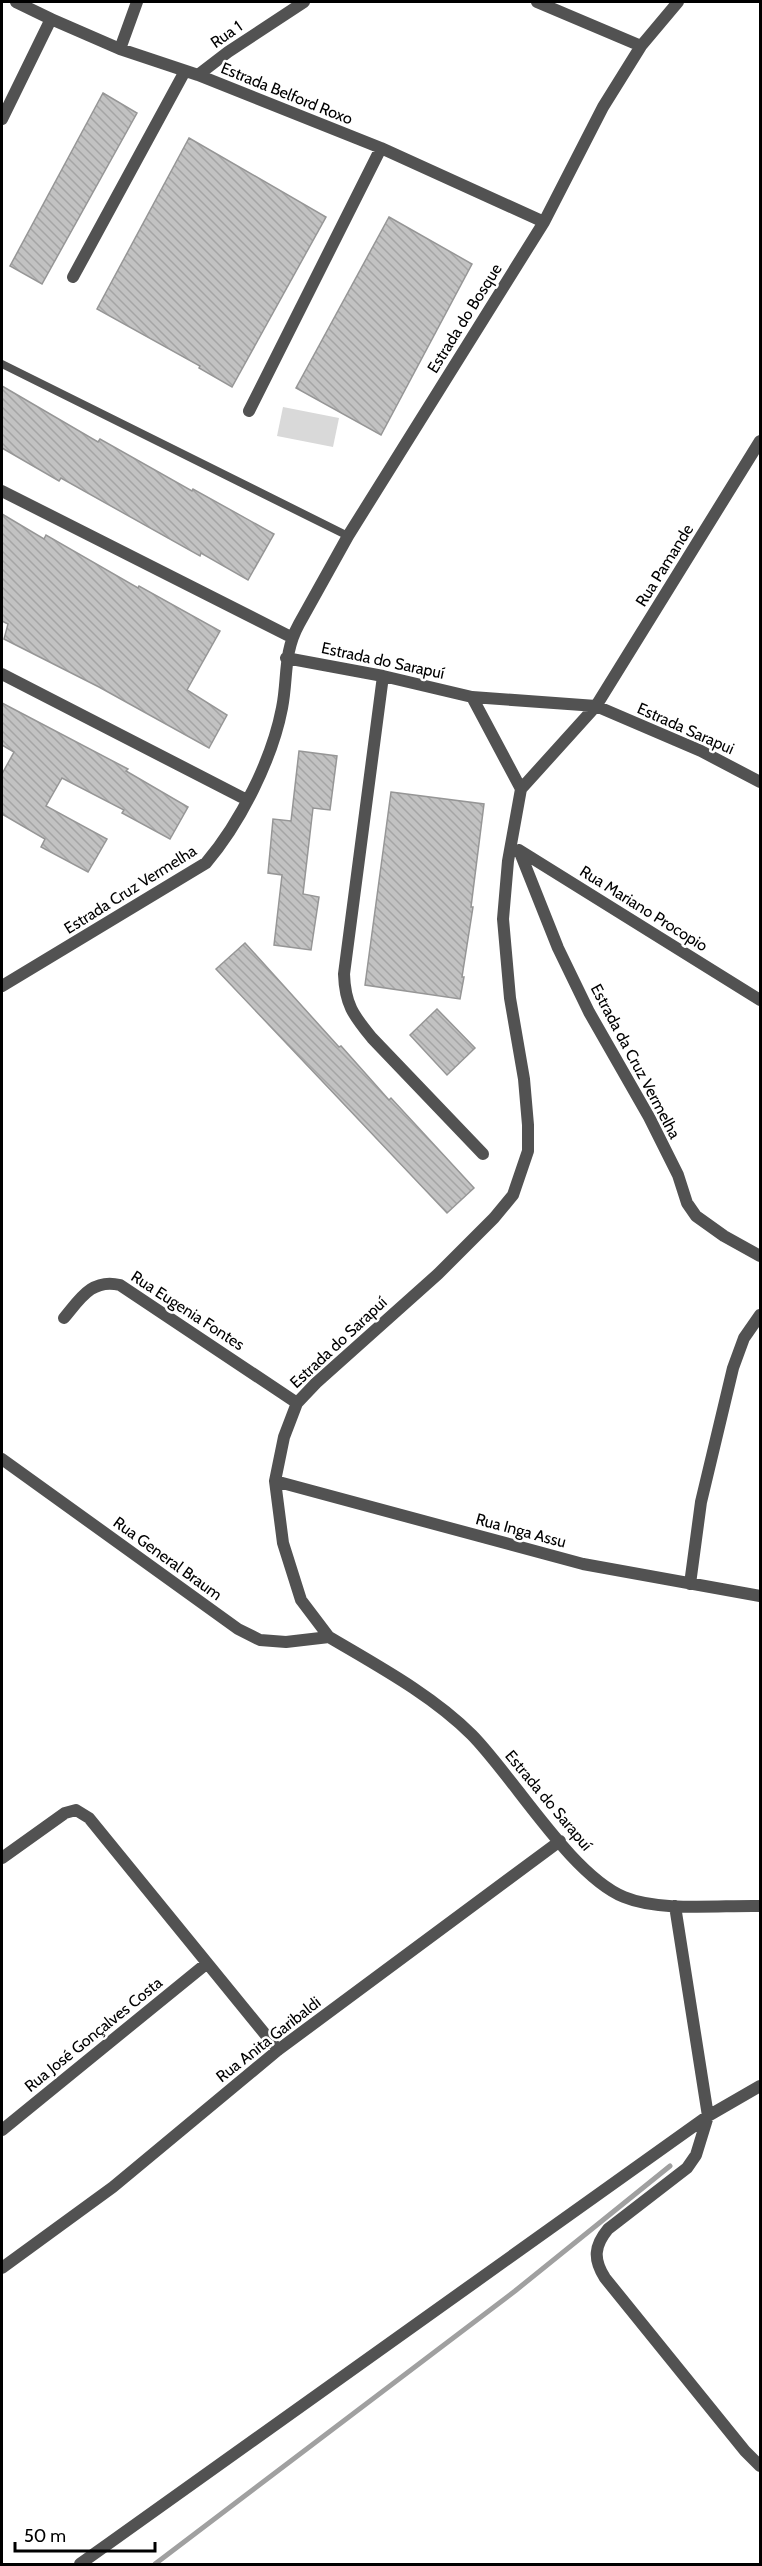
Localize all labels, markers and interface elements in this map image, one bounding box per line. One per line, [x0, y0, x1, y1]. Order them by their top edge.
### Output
street label: Rua 1 [207, 17, 246, 52]
street label: Estrada Belford Roxo [218, 58, 356, 129]
street label: Estrada do Bosque [423, 260, 506, 376]
street label: Rua Pamande [632, 521, 697, 610]
street label: Estrada do Sarapuí [320, 638, 447, 683]
street label: Estrada Sarapui [634, 699, 737, 758]
street label: Estrada Cruz Vermelha [61, 841, 200, 938]
street label: Rua Mariano Procopio [576, 861, 711, 956]
street label: Estrada da Cruz Vermelha [587, 981, 685, 1142]
street label: Rua Eugenia Fontes [128, 1267, 248, 1354]
street label: Estrada do Sarapuí [286, 1292, 391, 1392]
street label: Rua Inga Assu [474, 1509, 568, 1552]
street label: Rua General Braum [110, 1513, 226, 1604]
street label: Estrada do Sarapuí [501, 1746, 597, 1855]
street label: Rua José Gonçalves Costa [21, 1973, 166, 2096]
street label: Rua Anita Garibaldi [212, 1993, 324, 2086]
scale bar [15, 2515, 154, 2553]
text: 50 m [24, 2525, 66, 2547]

